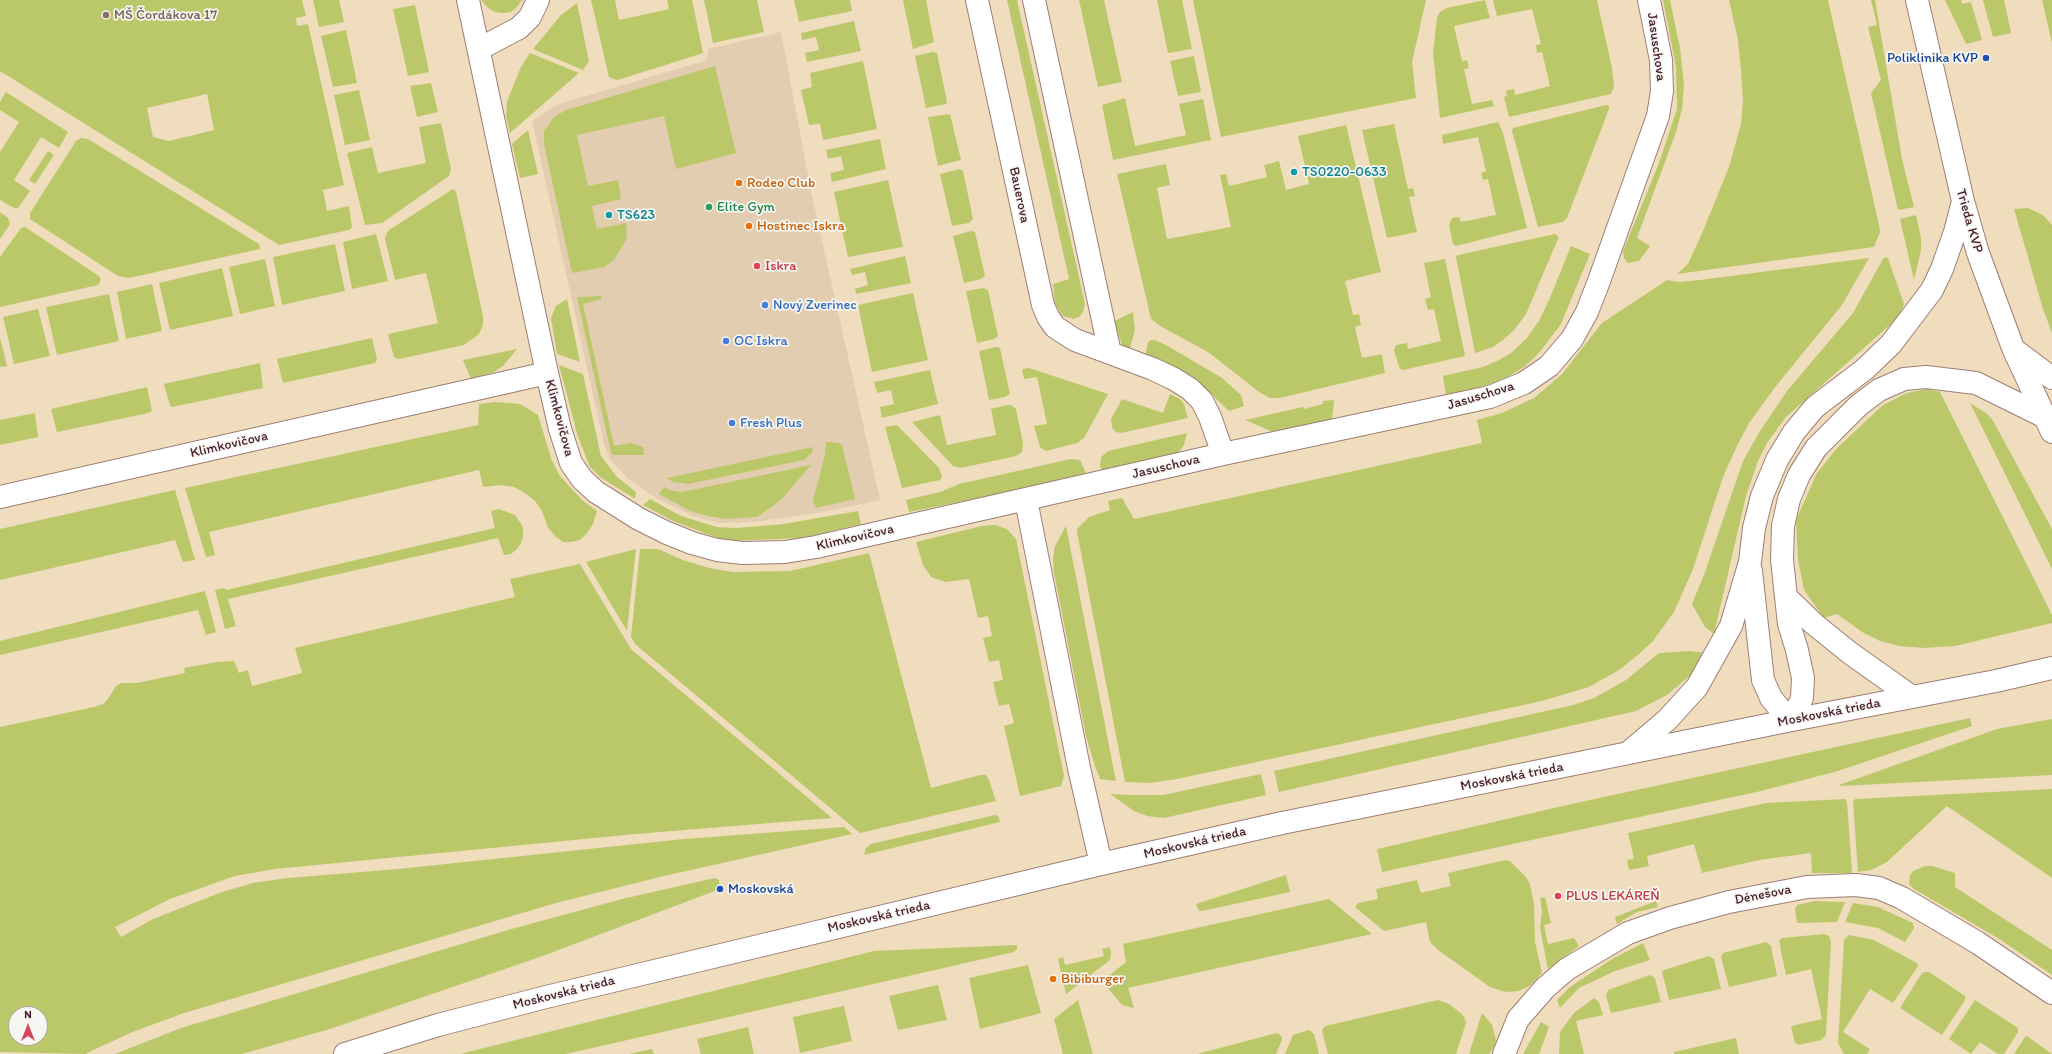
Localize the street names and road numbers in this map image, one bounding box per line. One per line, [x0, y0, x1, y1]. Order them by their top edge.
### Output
street label: Jasuschova [1643, 12, 1669, 82]
street label: Bauerova [1005, 165, 1033, 225]
street label: Trieda KVP [1952, 187, 1986, 255]
street label: Klimkovičova [541, 378, 577, 458]
street label: Jasuschova [1446, 378, 1516, 414]
street label: Klimkovičova [188, 428, 270, 462]
street label: Jasuschova [1131, 451, 1201, 483]
street label: Klimkovičova [814, 521, 896, 555]
street label: Moskovská trieda [1776, 695, 1882, 731]
street label: Moskovská trieda [1459, 759, 1565, 795]
street label: Moskovská trieda [1142, 823, 1248, 863]
street label: Dénešova [1733, 881, 1793, 909]
street label: Moskovská trieda [826, 897, 932, 937]
street label: Moskovská trieda [511, 972, 617, 1014]

